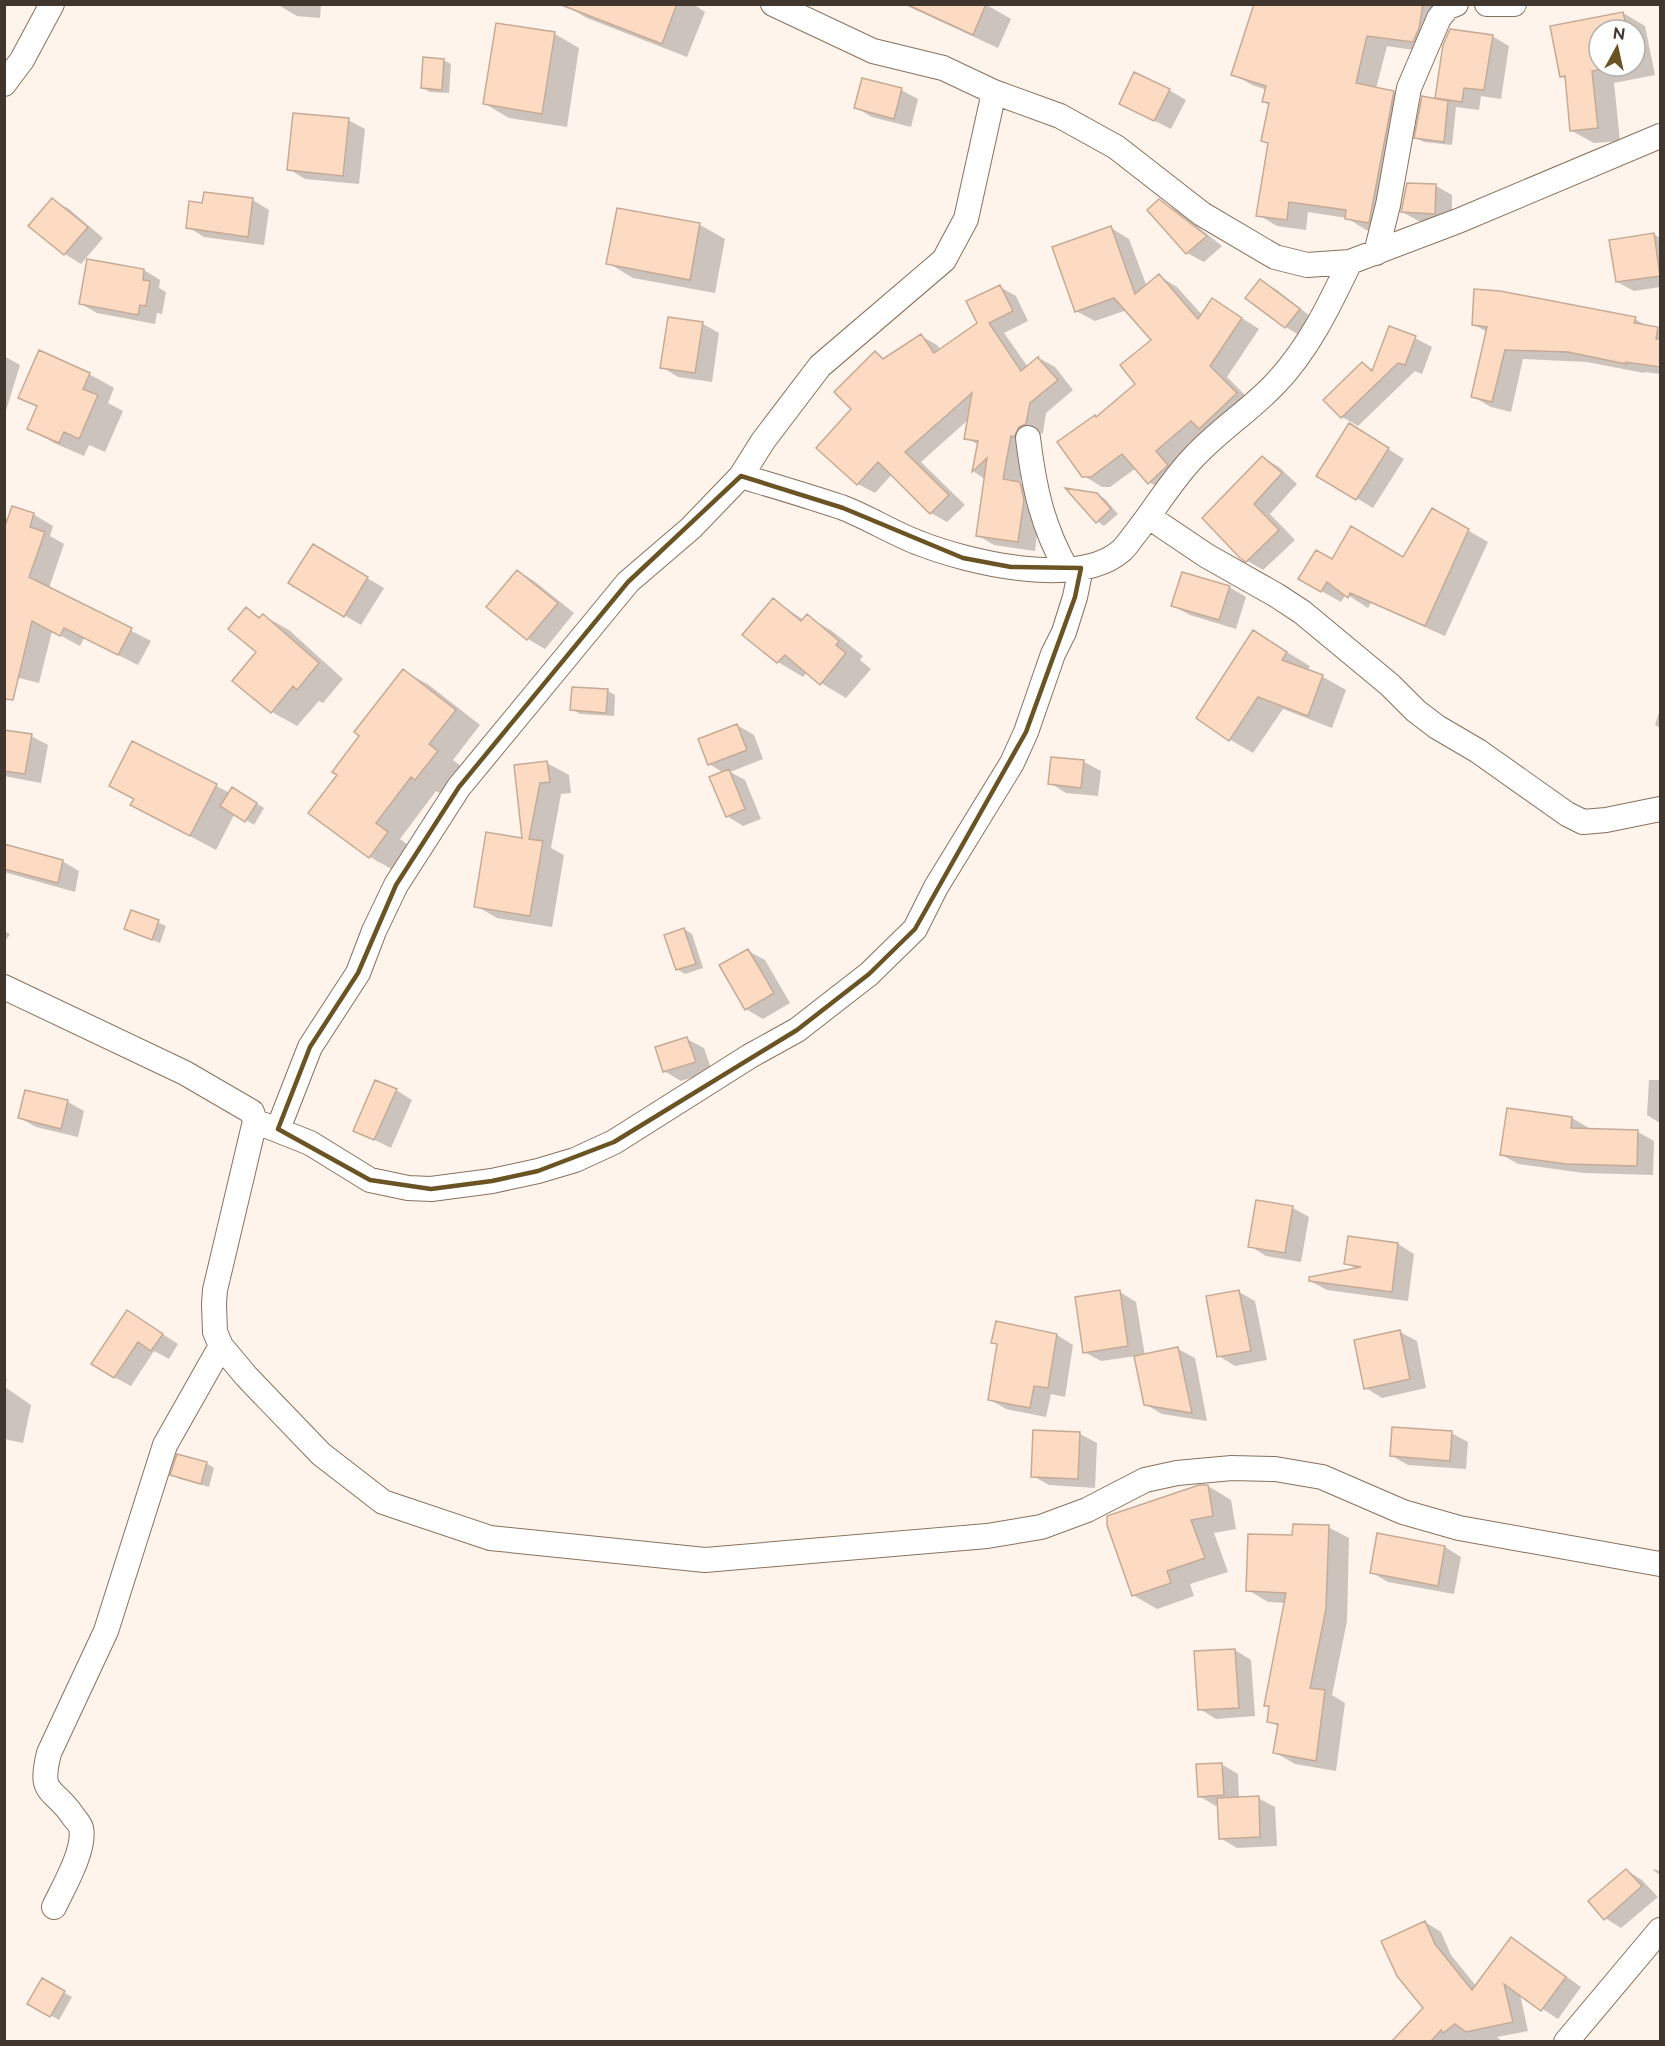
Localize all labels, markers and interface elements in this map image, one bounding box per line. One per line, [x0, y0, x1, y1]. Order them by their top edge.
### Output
north arrow [1587, 18, 1647, 78]
text: N [1612, 23, 1626, 44]

